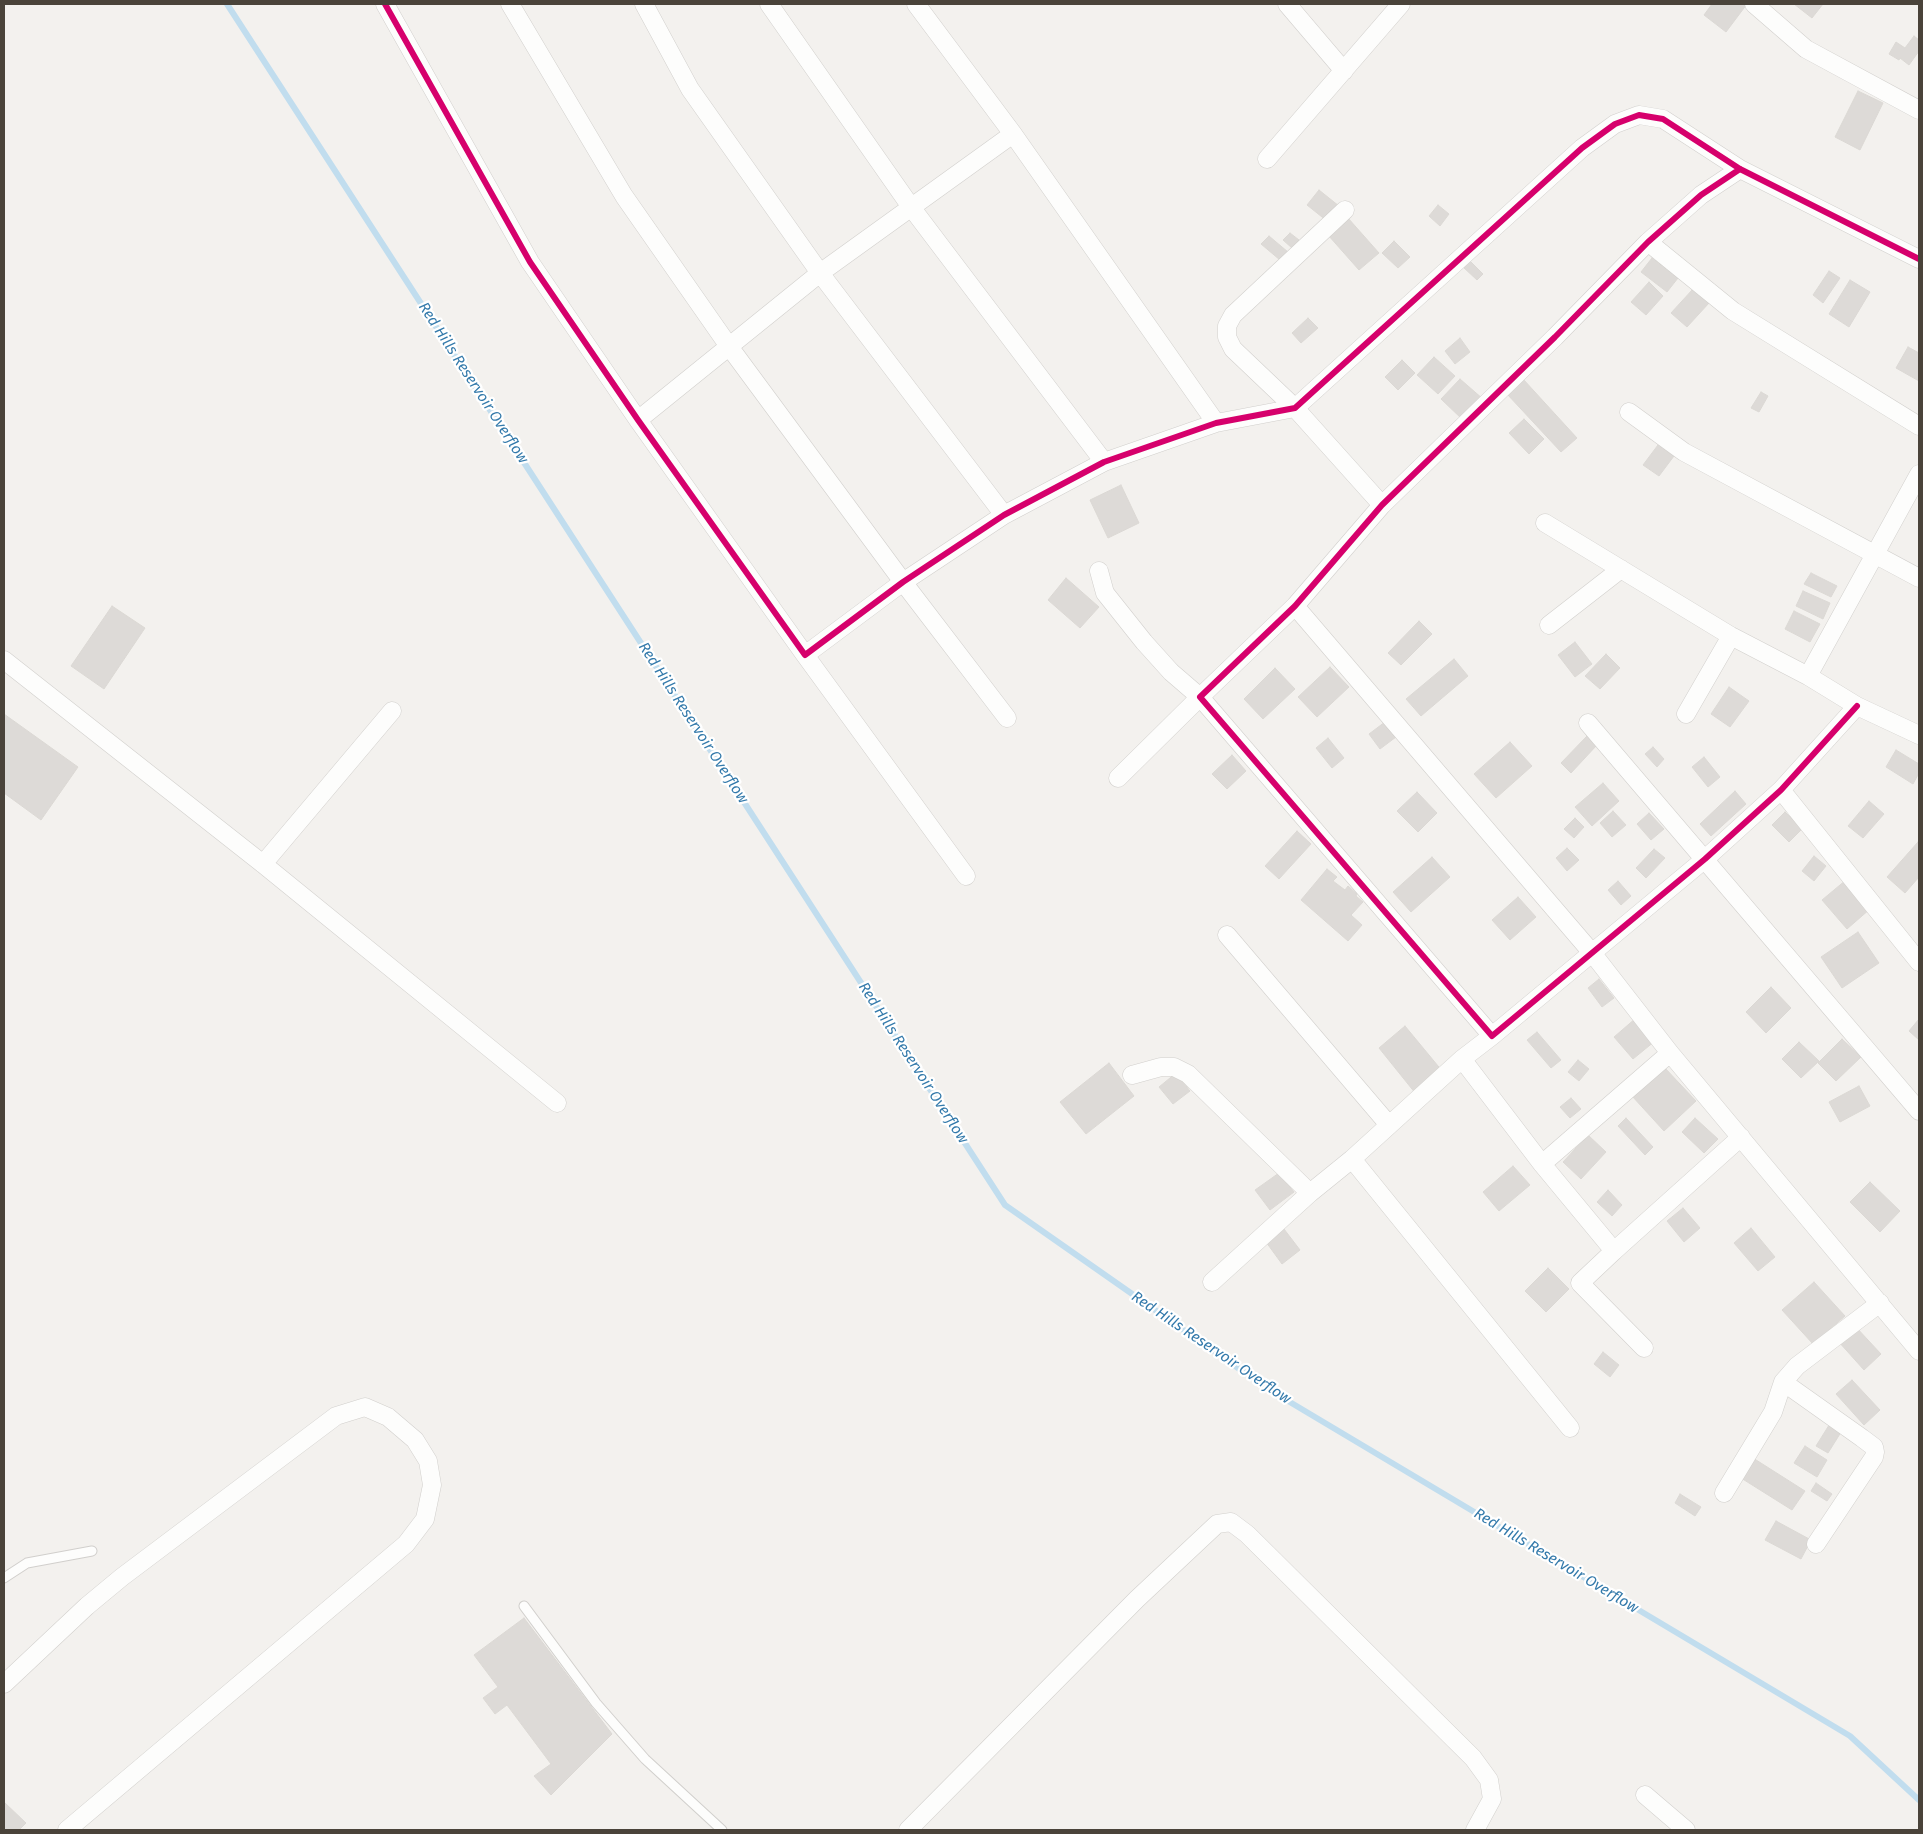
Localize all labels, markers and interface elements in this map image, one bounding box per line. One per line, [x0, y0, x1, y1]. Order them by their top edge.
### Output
water label: Red Hills Reservoir Overflow [414, 299, 532, 467]
water label: Red Hills Reservoir Overflow [634, 639, 752, 807]
water label: Red Hills Reservoir Overflow [854, 979, 972, 1147]
water label: Red Hills Reservoir Overflow [1128, 1288, 1294, 1408]
water label: Red Hills Reservoir Overflow [1471, 1505, 1641, 1617]

